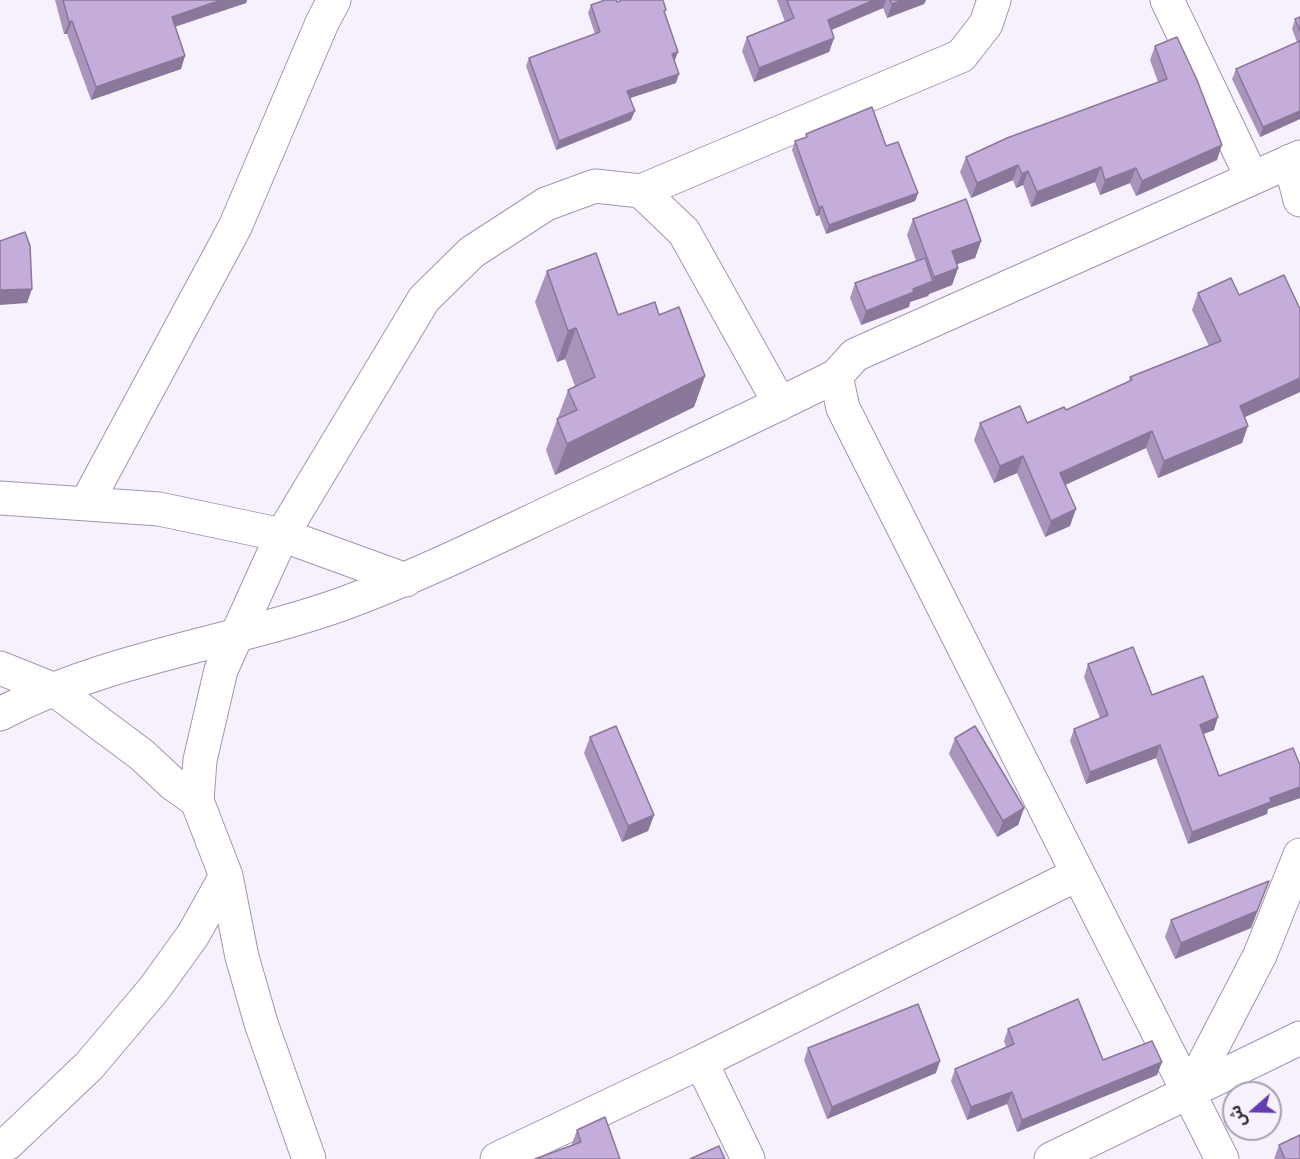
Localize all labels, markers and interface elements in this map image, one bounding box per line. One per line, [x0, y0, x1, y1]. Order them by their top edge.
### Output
north arrow [1222, 1081, 1282, 1141]
text: ش [1224, 1103, 1250, 1130]

